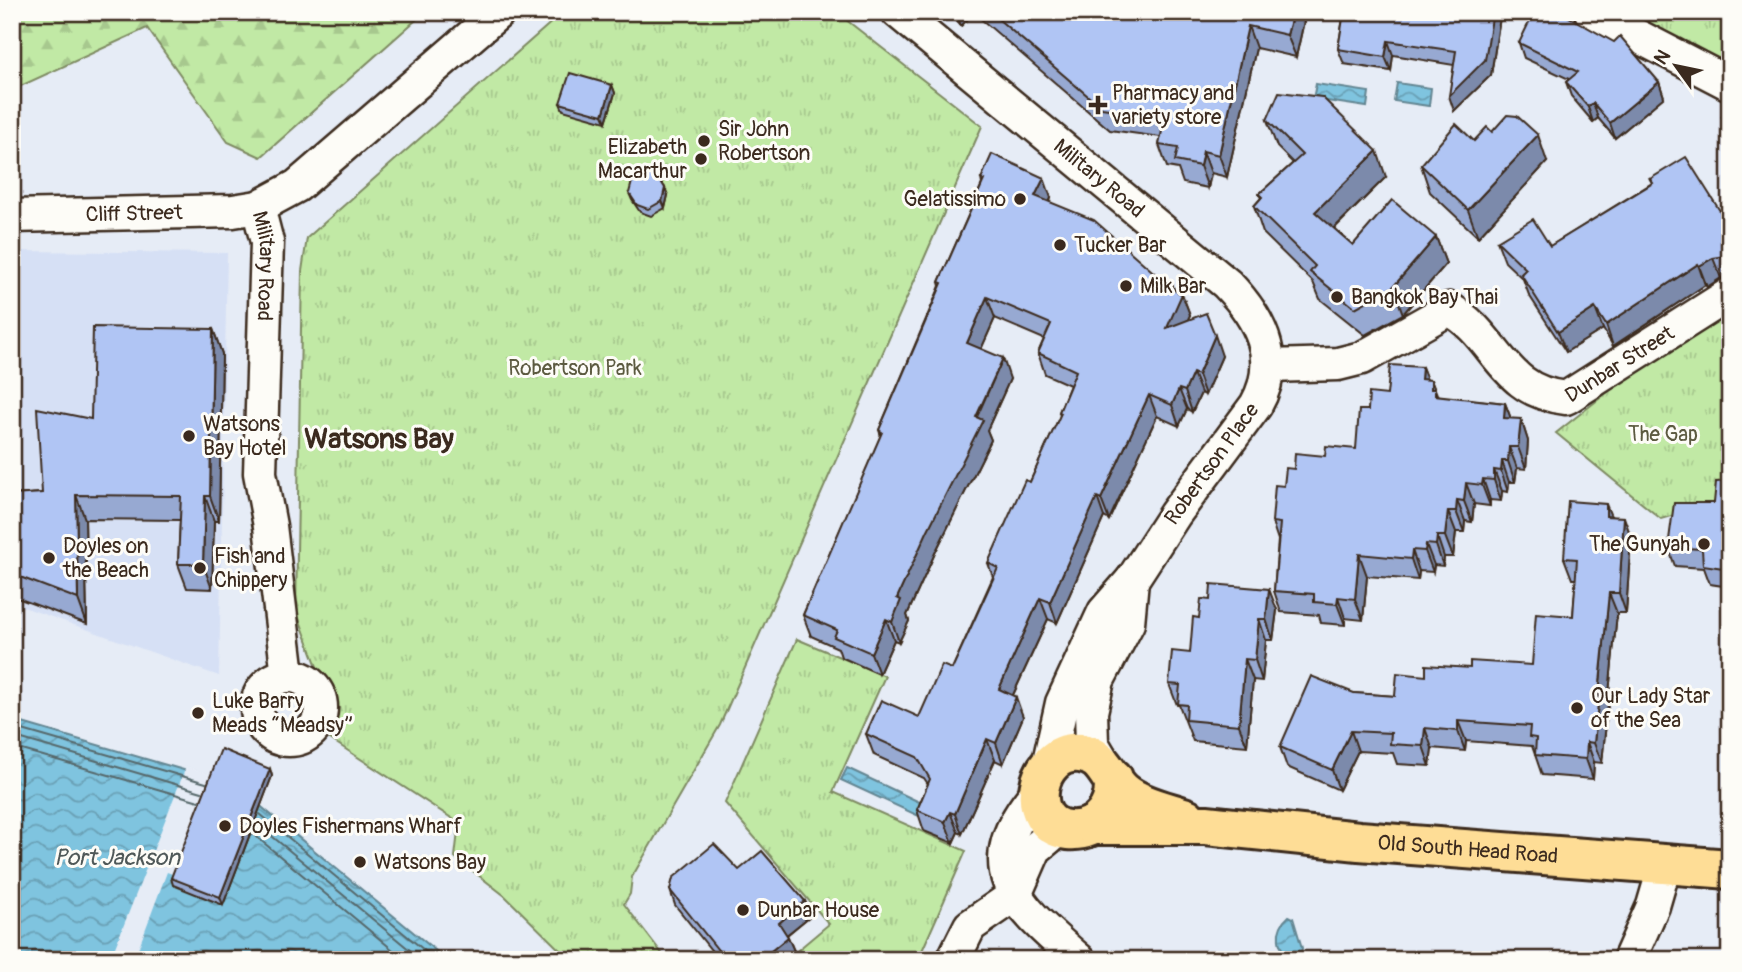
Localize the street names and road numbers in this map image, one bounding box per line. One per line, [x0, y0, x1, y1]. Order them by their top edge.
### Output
street label: Military Road [1048, 133, 1150, 224]
street label: Cliff Street [85, 199, 183, 228]
street label: Military Road [246, 208, 281, 321]
street label: Dunbar Street [1560, 319, 1680, 409]
street label: Robertson Place [1159, 397, 1266, 530]
street label: Old South Head Road [1377, 829, 1559, 869]

